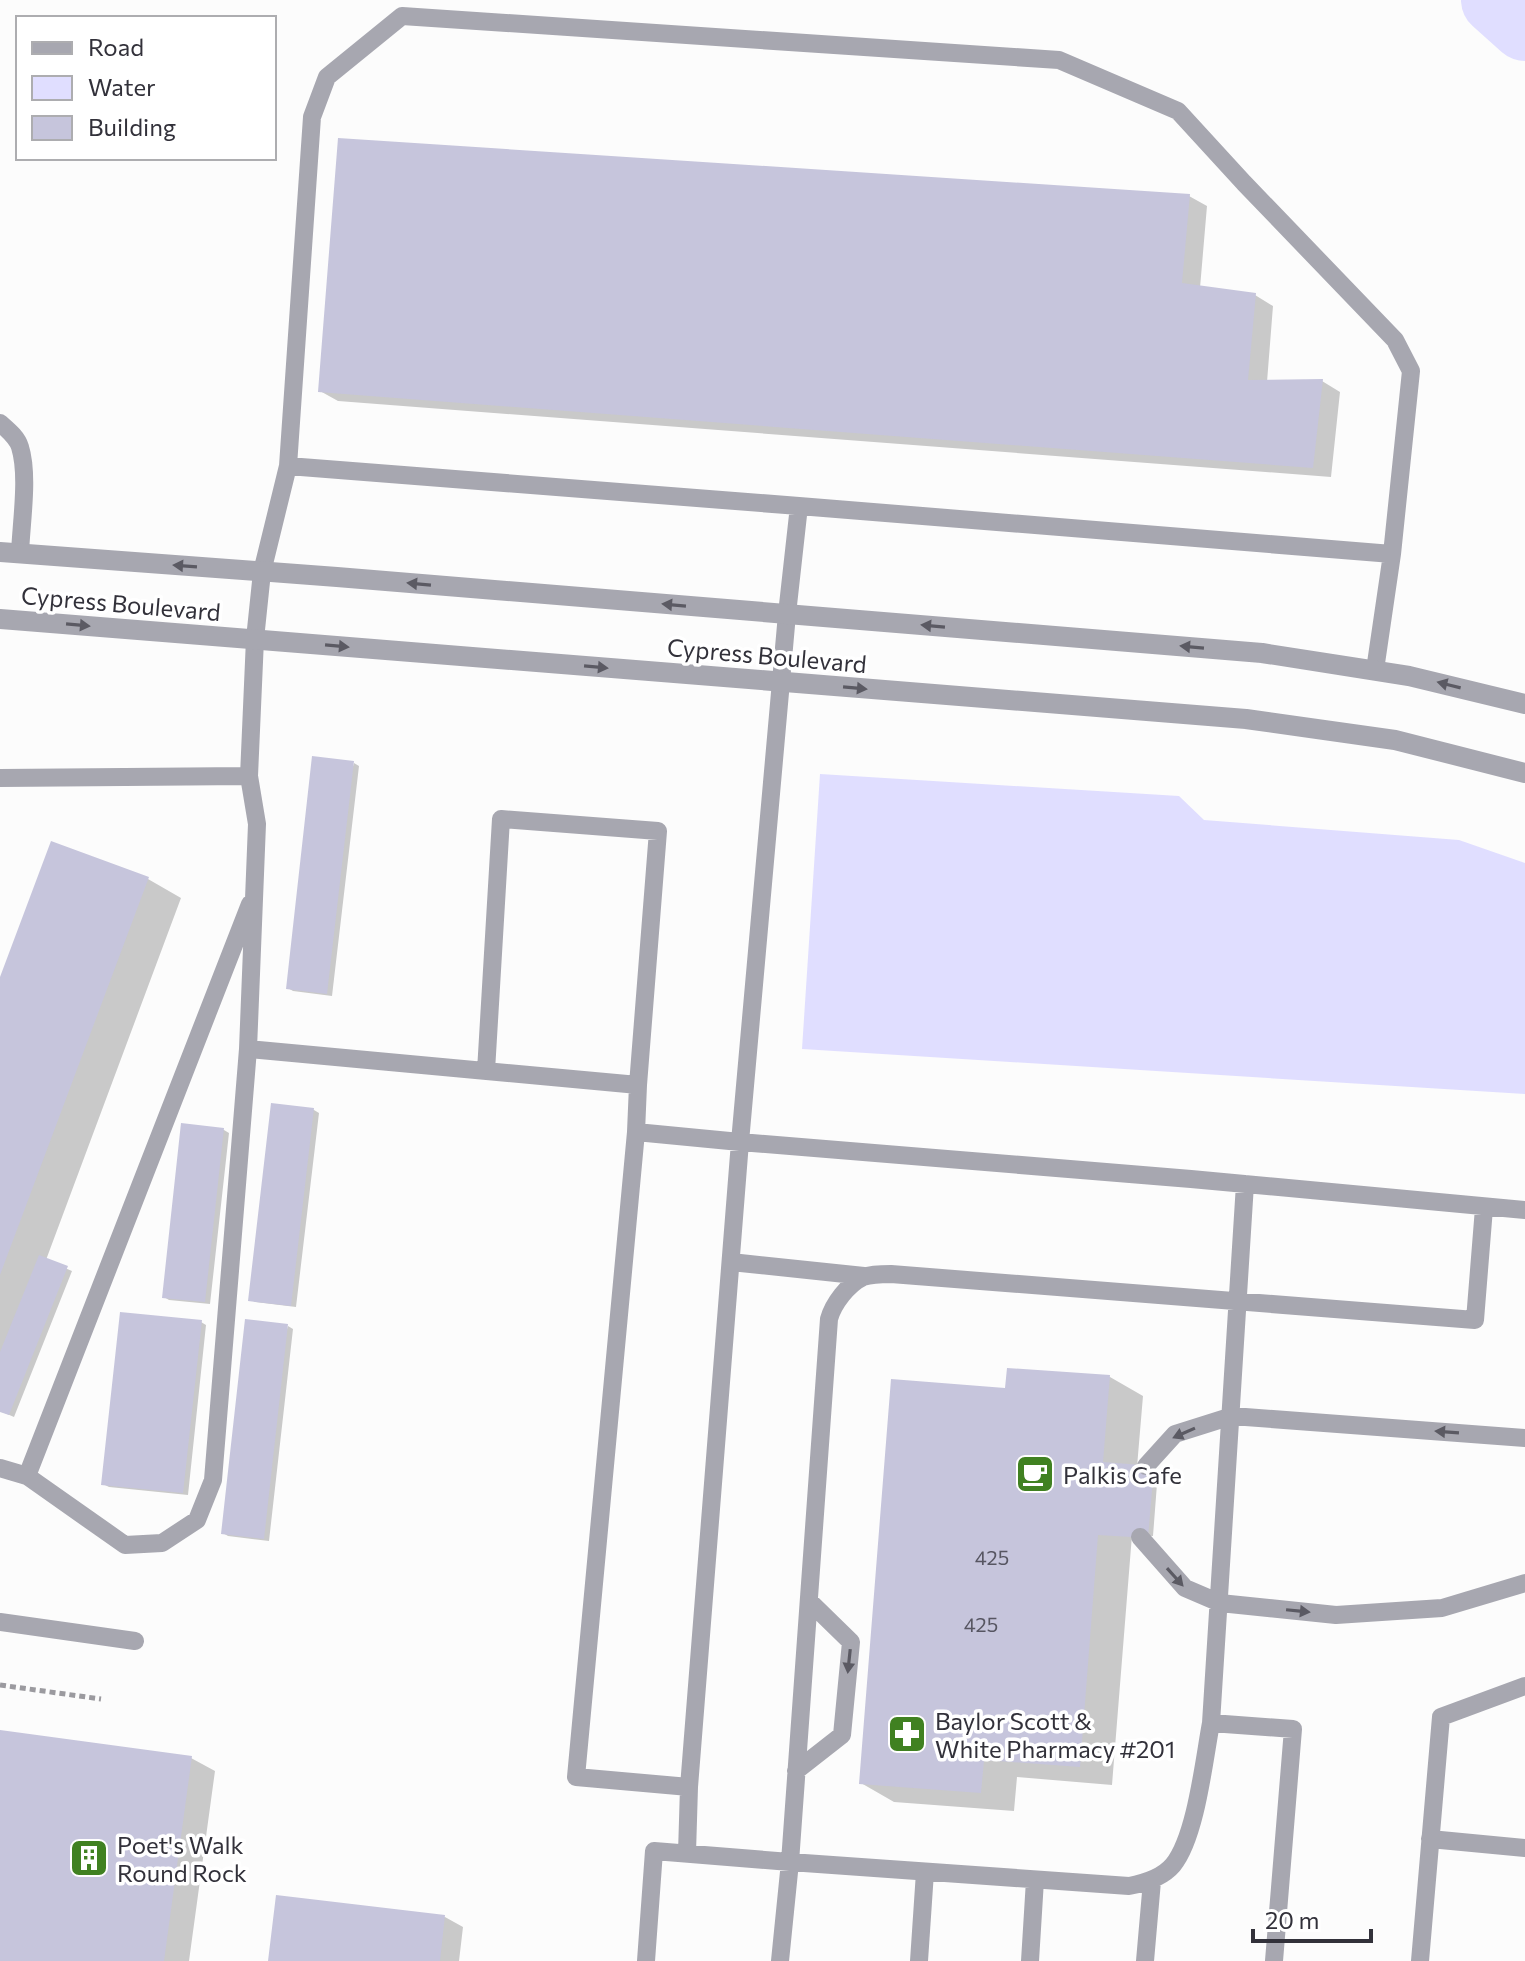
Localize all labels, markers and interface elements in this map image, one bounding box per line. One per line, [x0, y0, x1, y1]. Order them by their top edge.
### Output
legend [16, 16, 276, 160]
text: Road [88, 32, 144, 61]
text: Water [88, 72, 156, 101]
text: Building [88, 112, 176, 141]
one-way arrow [172, 559, 197, 572]
one-way arrow [406, 577, 431, 590]
street label: Cypress Boulevard [20, 580, 222, 626]
one-way arrow [661, 598, 686, 611]
one-way arrow [66, 619, 91, 632]
one-way arrow [920, 619, 945, 632]
street label: Cypress Boulevard [666, 632, 868, 678]
one-way arrow [325, 640, 350, 653]
one-way arrow [1179, 640, 1204, 653]
one-way arrow [584, 661, 609, 674]
one-way arrow [1437, 679, 1462, 691]
one-way arrow [843, 682, 868, 695]
one-way arrow [1434, 1425, 1459, 1438]
one-way arrow [1172, 1426, 1195, 1439]
cafe icon: Palkis Cafe [1014, 1453, 1056, 1495]
place label: Palkis Cafe [1063, 1460, 1182, 1489]
house number: 425 [975, 1545, 1009, 1569]
one-way arrow [1166, 1567, 1184, 1586]
one-way arrow [1286, 1605, 1311, 1618]
house number: 425 [964, 1612, 998, 1636]
one-way arrow [843, 1649, 856, 1674]
place label: Baylor Scott & White Pharmacy #201 [935, 1706, 1175, 1763]
pharmacy icon: Baylor Scott & White Pharmacy #201 [886, 1713, 928, 1755]
place label: Poet's Walk Round Rock [117, 1830, 247, 1887]
building icon: Poet's Walk Round Rock [68, 1837, 110, 1879]
scale bar [1253, 1893, 1371, 1943]
text: 20 m [1265, 1905, 1319, 1934]

